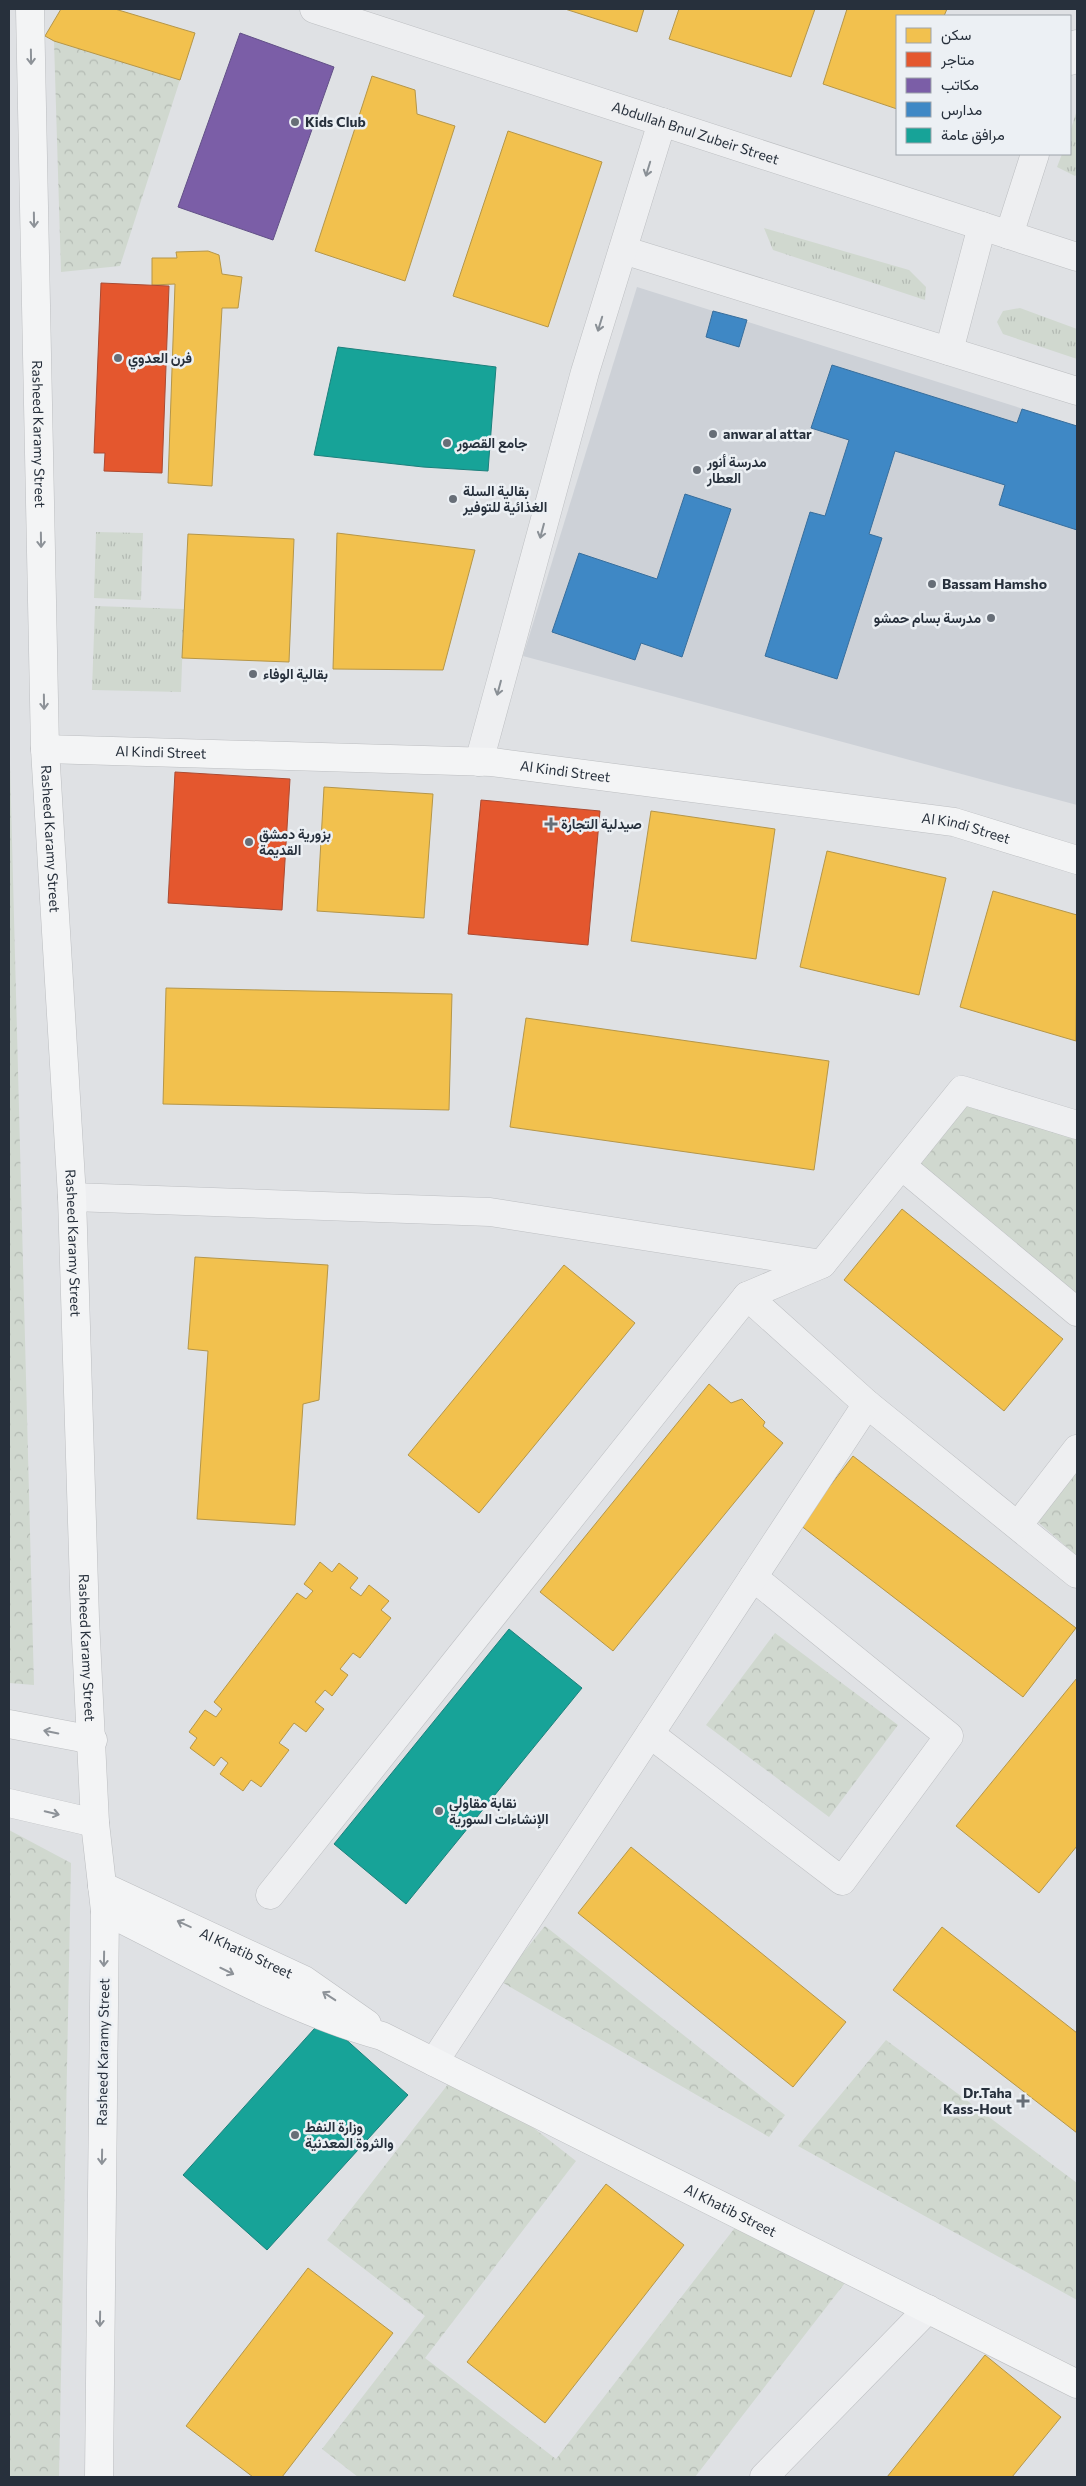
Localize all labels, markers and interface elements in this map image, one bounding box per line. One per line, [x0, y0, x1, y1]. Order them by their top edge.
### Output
legend [896, 15, 1071, 155]
text: سكن [941, 25, 971, 45]
one-way arrow [26, 49, 35, 65]
text: متاجر [940, 50, 975, 69]
text: مكاتب [941, 75, 979, 94]
street label: Abdullah Bnul Zubeir Street [610, 97, 781, 168]
text: مدارس [941, 100, 982, 120]
place label: Kids Club [305, 113, 366, 130]
marker: Kids Club [289, 116, 301, 128]
text: مرافق عامة [941, 125, 1005, 145]
one-way arrow [642, 160, 652, 176]
one-way arrow [29, 212, 39, 228]
one-way arrow [595, 316, 604, 331]
place label: فرن العدوي [128, 349, 192, 370]
marker: فرن العدوي [112, 352, 124, 364]
street label: Rasheed Karamy Street [29, 360, 49, 508]
place label: anwar al attar [723, 425, 812, 442]
marker: anwar al attar [707, 428, 719, 440]
place label: جامع القصور [456, 434, 528, 453]
marker: جامع القصور [441, 437, 453, 449]
place label: مدرسة أنور العطار [706, 453, 767, 487]
marker: مدرسة أنور العطار [691, 464, 703, 476]
place label: بقالية السلة الغذائية للتوفير [462, 482, 547, 516]
marker: بقالية السلة الغذائية للتوفير [447, 493, 459, 505]
one-way arrow [537, 523, 546, 539]
one-way arrow [36, 532, 45, 548]
place label: Bassam Hamsho [942, 575, 1047, 592]
marker: Bassam Hamsho [926, 578, 938, 590]
place label: مدرسة بسام حمشو [874, 609, 981, 627]
marker: مدرسة بسام حمشو [985, 612, 997, 624]
place label: بقالية الوفاء [263, 665, 328, 683]
marker: بقالية الوفاء [247, 668, 259, 680]
one-way arrow [494, 679, 504, 695]
one-way arrow [39, 694, 49, 710]
street label: Al Kindi Street [115, 742, 207, 762]
street label: Al Kindi Street [519, 757, 612, 785]
street label: Rasheed Karamy Street [38, 764, 64, 913]
street label: Al Kindi Street [921, 809, 1013, 847]
place label: صيدلية التجارة [561, 815, 642, 833]
marker: صيدلية التجارة [545, 818, 557, 830]
place label: بزورية دمشق القديمة [259, 825, 331, 859]
marker: بزورية دمشق القديمة [243, 836, 255, 848]
street label: Rasheed Karamy Street [62, 1169, 85, 1317]
street label: Rasheed Karamy Street [76, 1574, 99, 1722]
one-way arrow [43, 1726, 59, 1736]
place label: نقابة مقاولي الإنشاءات السورية [449, 1794, 549, 1829]
marker: نقابة مقاولي الإنشاءات السورية [433, 1805, 445, 1817]
one-way arrow [43, 1809, 59, 1818]
one-way arrow [177, 1919, 192, 1928]
street label: Al Khatib Street [197, 1924, 296, 1982]
one-way arrow [99, 1951, 109, 1967]
one-way arrow [219, 1967, 234, 1976]
street label: Rasheed Karamy Street [93, 1978, 112, 2126]
one-way arrow [323, 1991, 337, 2001]
place label: Dr.Taha Kass-Hout [943, 2084, 1012, 2117]
marker: Dr.Taha Kass-Hout [1016, 2094, 1030, 2108]
place label: وزارة النفط والثروة المعدنية [305, 2118, 394, 2152]
marker: وزارة النفط والثروة المعدنية [289, 2129, 301, 2141]
one-way arrow [97, 2148, 107, 2165]
street label: Al Khatib Street [682, 2180, 780, 2240]
one-way arrow [96, 2311, 105, 2327]

